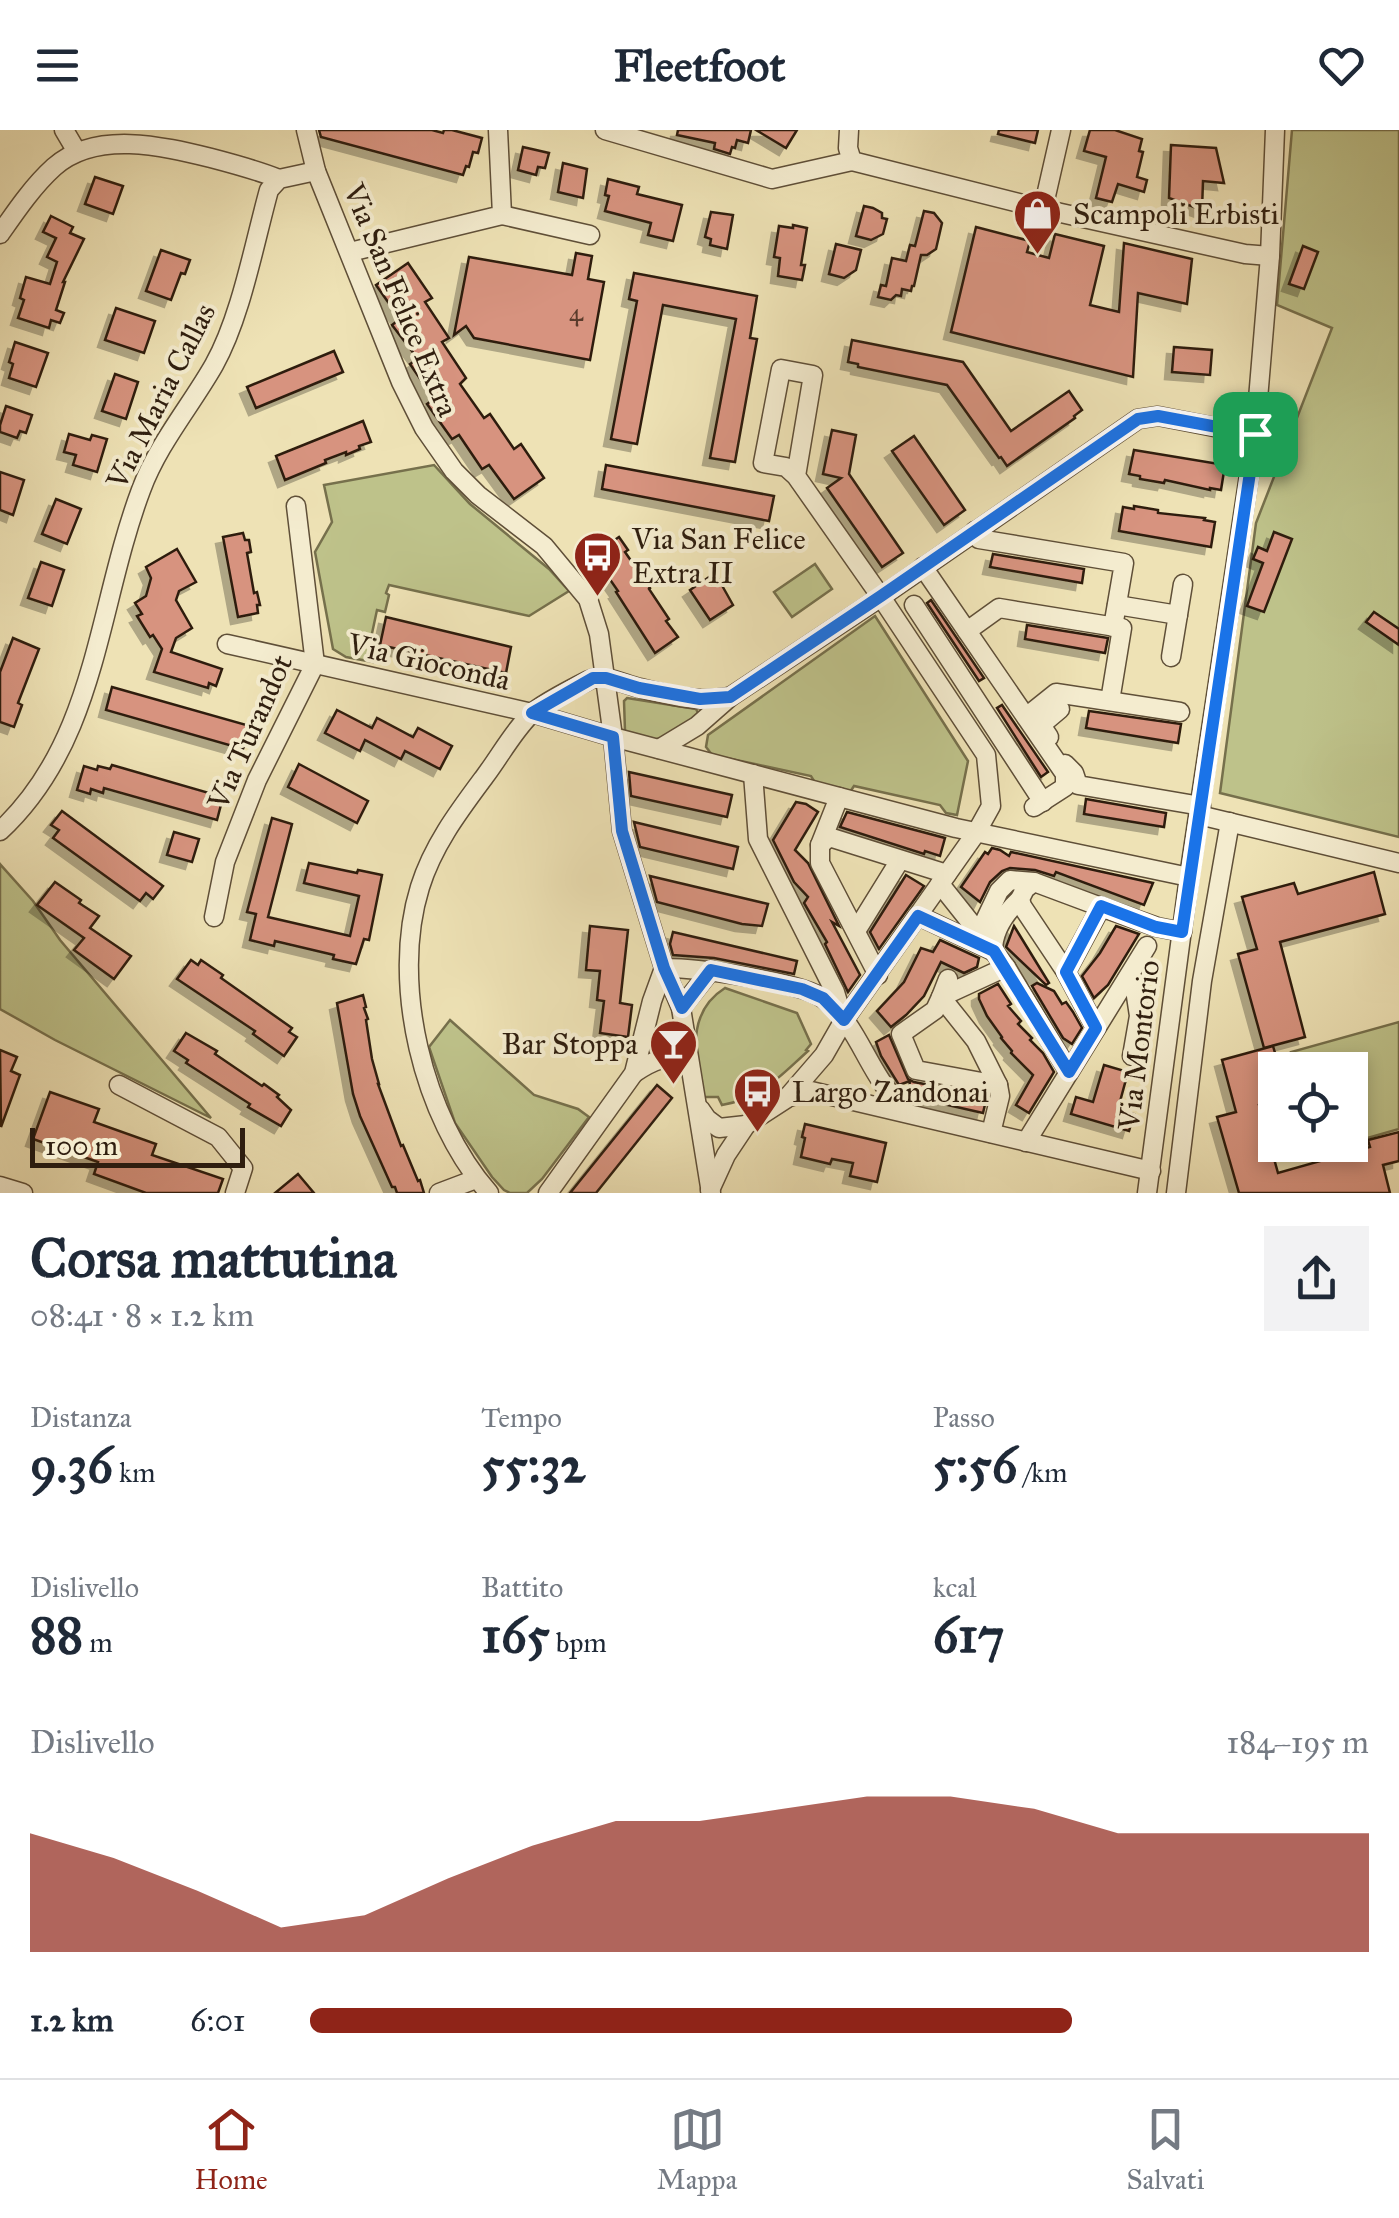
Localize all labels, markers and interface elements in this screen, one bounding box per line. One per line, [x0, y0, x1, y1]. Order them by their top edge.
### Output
icon: menu [30, 38, 85, 93]
text: Fleetfoot [614, 38, 785, 93]
icon: heart [1314, 38, 1369, 93]
street label: Via San Felice Extra [335, 177, 466, 422]
shop icon: Scampoli Erbisti [1012, 188, 1064, 256]
place label: Scampoli Erbisti [1073, 196, 1279, 232]
street label: Via Maria Callas [98, 297, 223, 496]
house number: 4 [569, 297, 584, 328]
pin [1213, 392, 1298, 477]
icon: arrive [1228, 407, 1283, 462]
place label: Via San Felice Extra II [631, 521, 806, 591]
bus stop icon: Via San Felice Extra II [571, 530, 623, 598]
street label: Via Gioconda [343, 626, 514, 698]
street label: Via Turandot [199, 649, 300, 816]
street label: Via Montorio [1111, 958, 1167, 1133]
bar icon: Bar Stoppa [647, 1018, 699, 1086]
place label: Bar Stoppa [502, 1026, 638, 1062]
map controls [1258, 1052, 1368, 1162]
button: locate [1258, 1052, 1368, 1162]
bus stop icon: Largo Zandonai [731, 1066, 783, 1134]
place label: Largo Zandonai [792, 1074, 989, 1110]
scale bar [30, 1123, 245, 1168]
text: 100 m [45, 1128, 118, 1163]
text: Corsa mattutina [30, 1225, 396, 1292]
button: share [1264, 1226, 1369, 1331]
text: 08:41 · 8 × 1.2 km [30, 1296, 254, 1335]
text: Distanza [30, 1400, 132, 1435]
text: Tempo [481, 1400, 562, 1435]
text: Passo [933, 1400, 995, 1435]
text: 9.36 [30, 1435, 113, 1496]
text: 55:32 [481, 1435, 585, 1496]
text: 5:56 [933, 1435, 1017, 1496]
text: km [113, 1455, 155, 1490]
text: /km [1017, 1455, 1067, 1490]
text: Dislivello [30, 1570, 139, 1605]
text: Battito [481, 1570, 563, 1605]
text: kcal [933, 1570, 977, 1605]
text: 88 [30, 1605, 83, 1666]
text: 165 [481, 1605, 550, 1666]
text: 617 [933, 1605, 1004, 1666]
text: m [83, 1625, 113, 1660]
text: bpm [550, 1625, 607, 1660]
text: Dislivello [30, 1723, 155, 1762]
text: 184–195 m [1227, 1723, 1369, 1762]
text: 1.2 km [30, 2001, 114, 2040]
text: 6:01 [190, 2001, 245, 2040]
tab: Home [195, 2102, 268, 2197]
tab: Mappa [657, 2102, 737, 2197]
tab: Salvati [1126, 2102, 1204, 2197]

